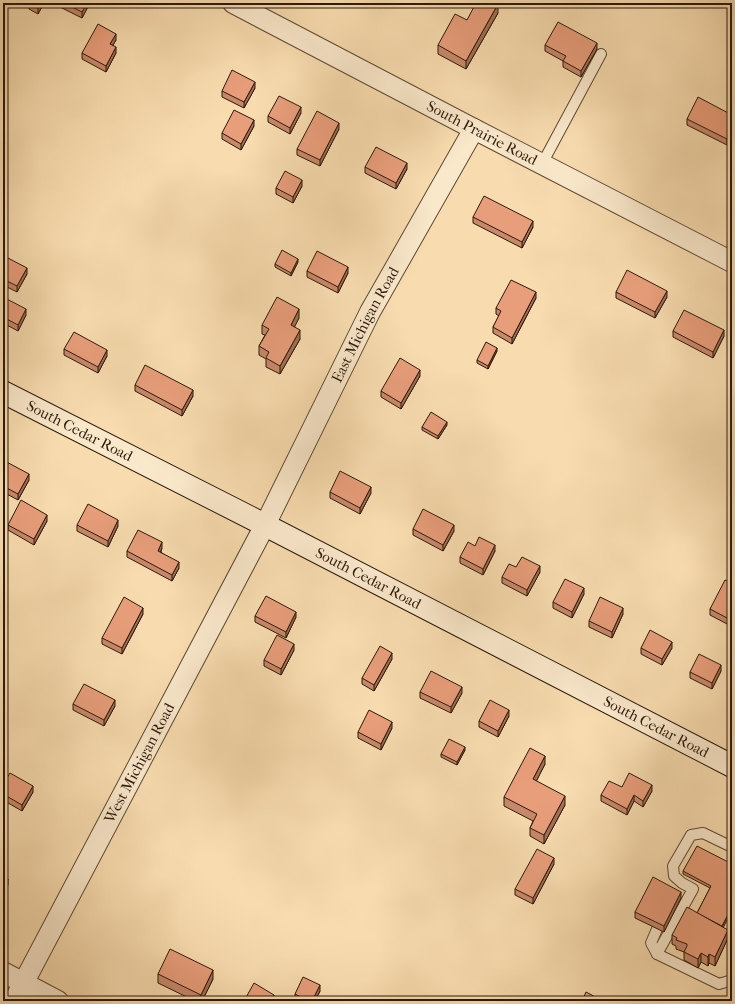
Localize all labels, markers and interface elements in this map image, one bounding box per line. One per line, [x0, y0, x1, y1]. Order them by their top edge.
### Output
street label: South Prairie Road [424, 97, 541, 170]
street label: East Michigan Road [328, 263, 403, 386]
street label: South Cedar Road [24, 397, 136, 466]
street label: South Cedar Road [312, 544, 425, 613]
street label: South Cedar Road [600, 692, 713, 762]
street label: West Michigan Road [100, 699, 179, 827]

